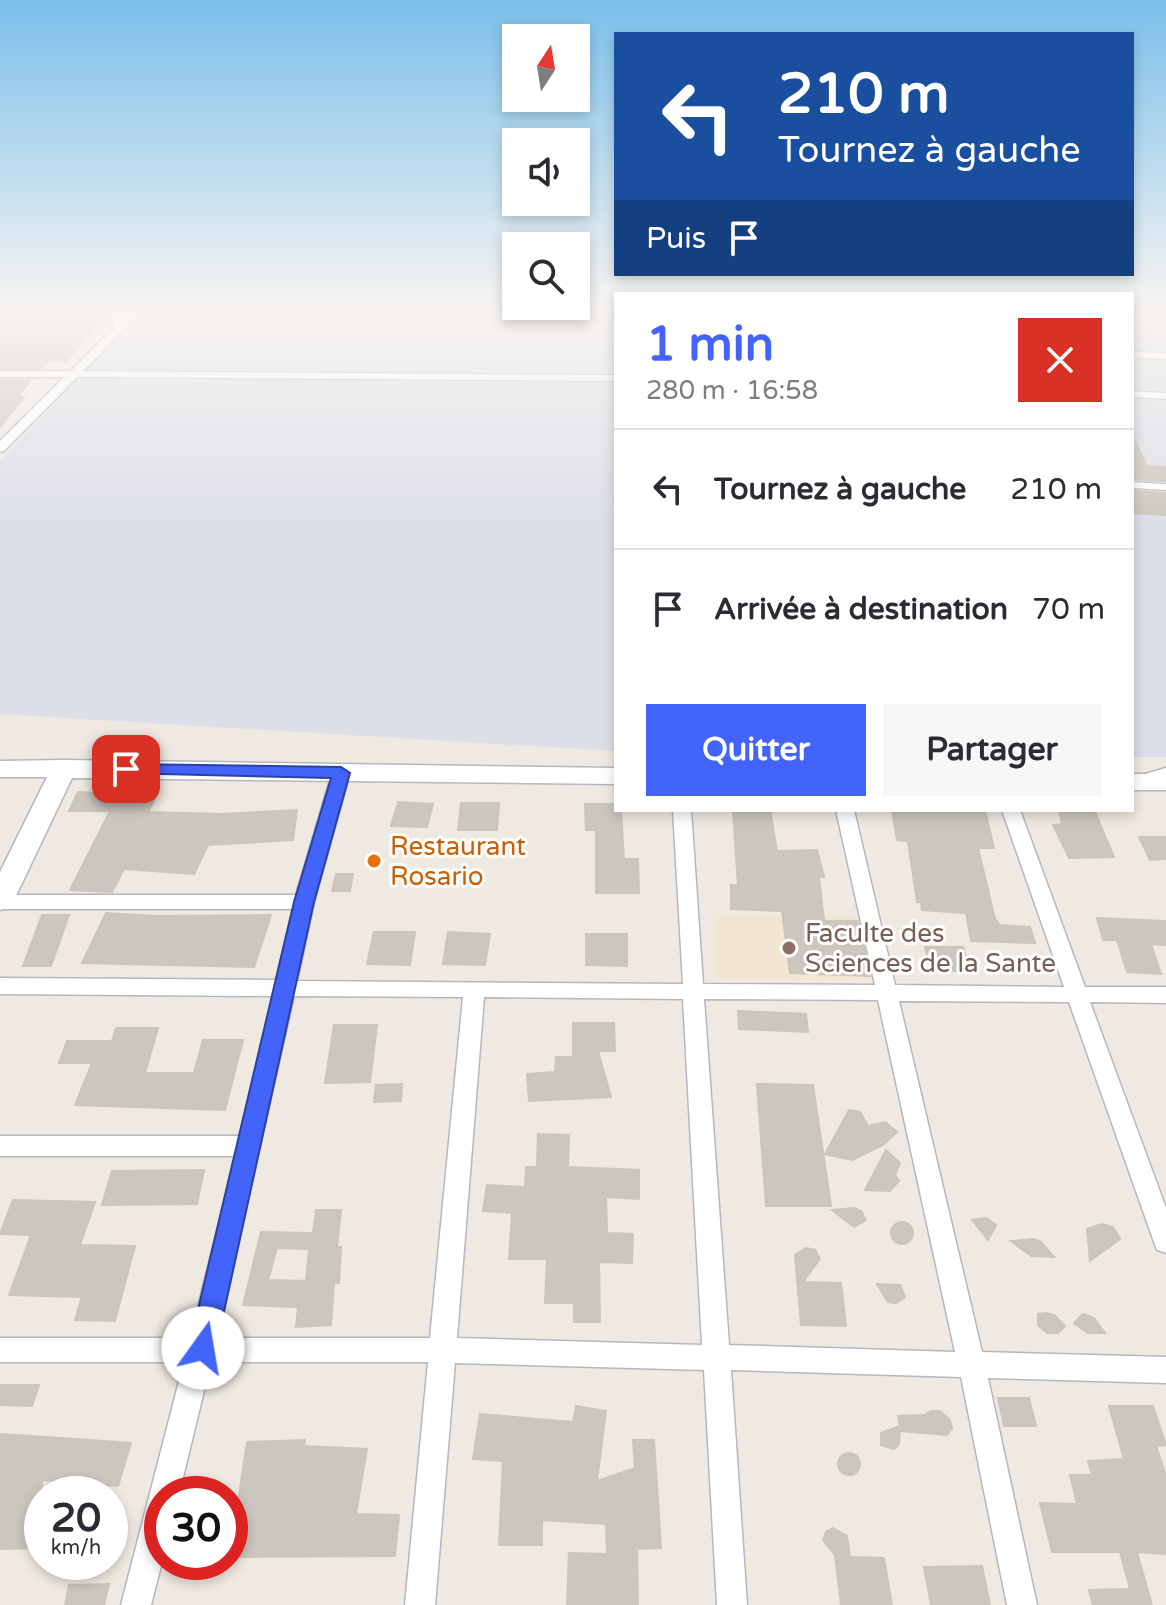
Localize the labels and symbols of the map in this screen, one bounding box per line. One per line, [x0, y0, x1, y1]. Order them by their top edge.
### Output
north arrow [502, 24, 590, 112]
pin [92, 735, 160, 803]
place label: Restaurant Rosario [390, 831, 526, 892]
marker: Restaurant Rosario [365, 852, 383, 870]
place label: Faculte des Sciences de la Sante [805, 918, 1056, 979]
marker: Faculte des Sciences de la Sante [780, 939, 798, 957]
position arrow [161, 1306, 245, 1390]
speed limit sign: 30 [144, 1476, 248, 1580]

